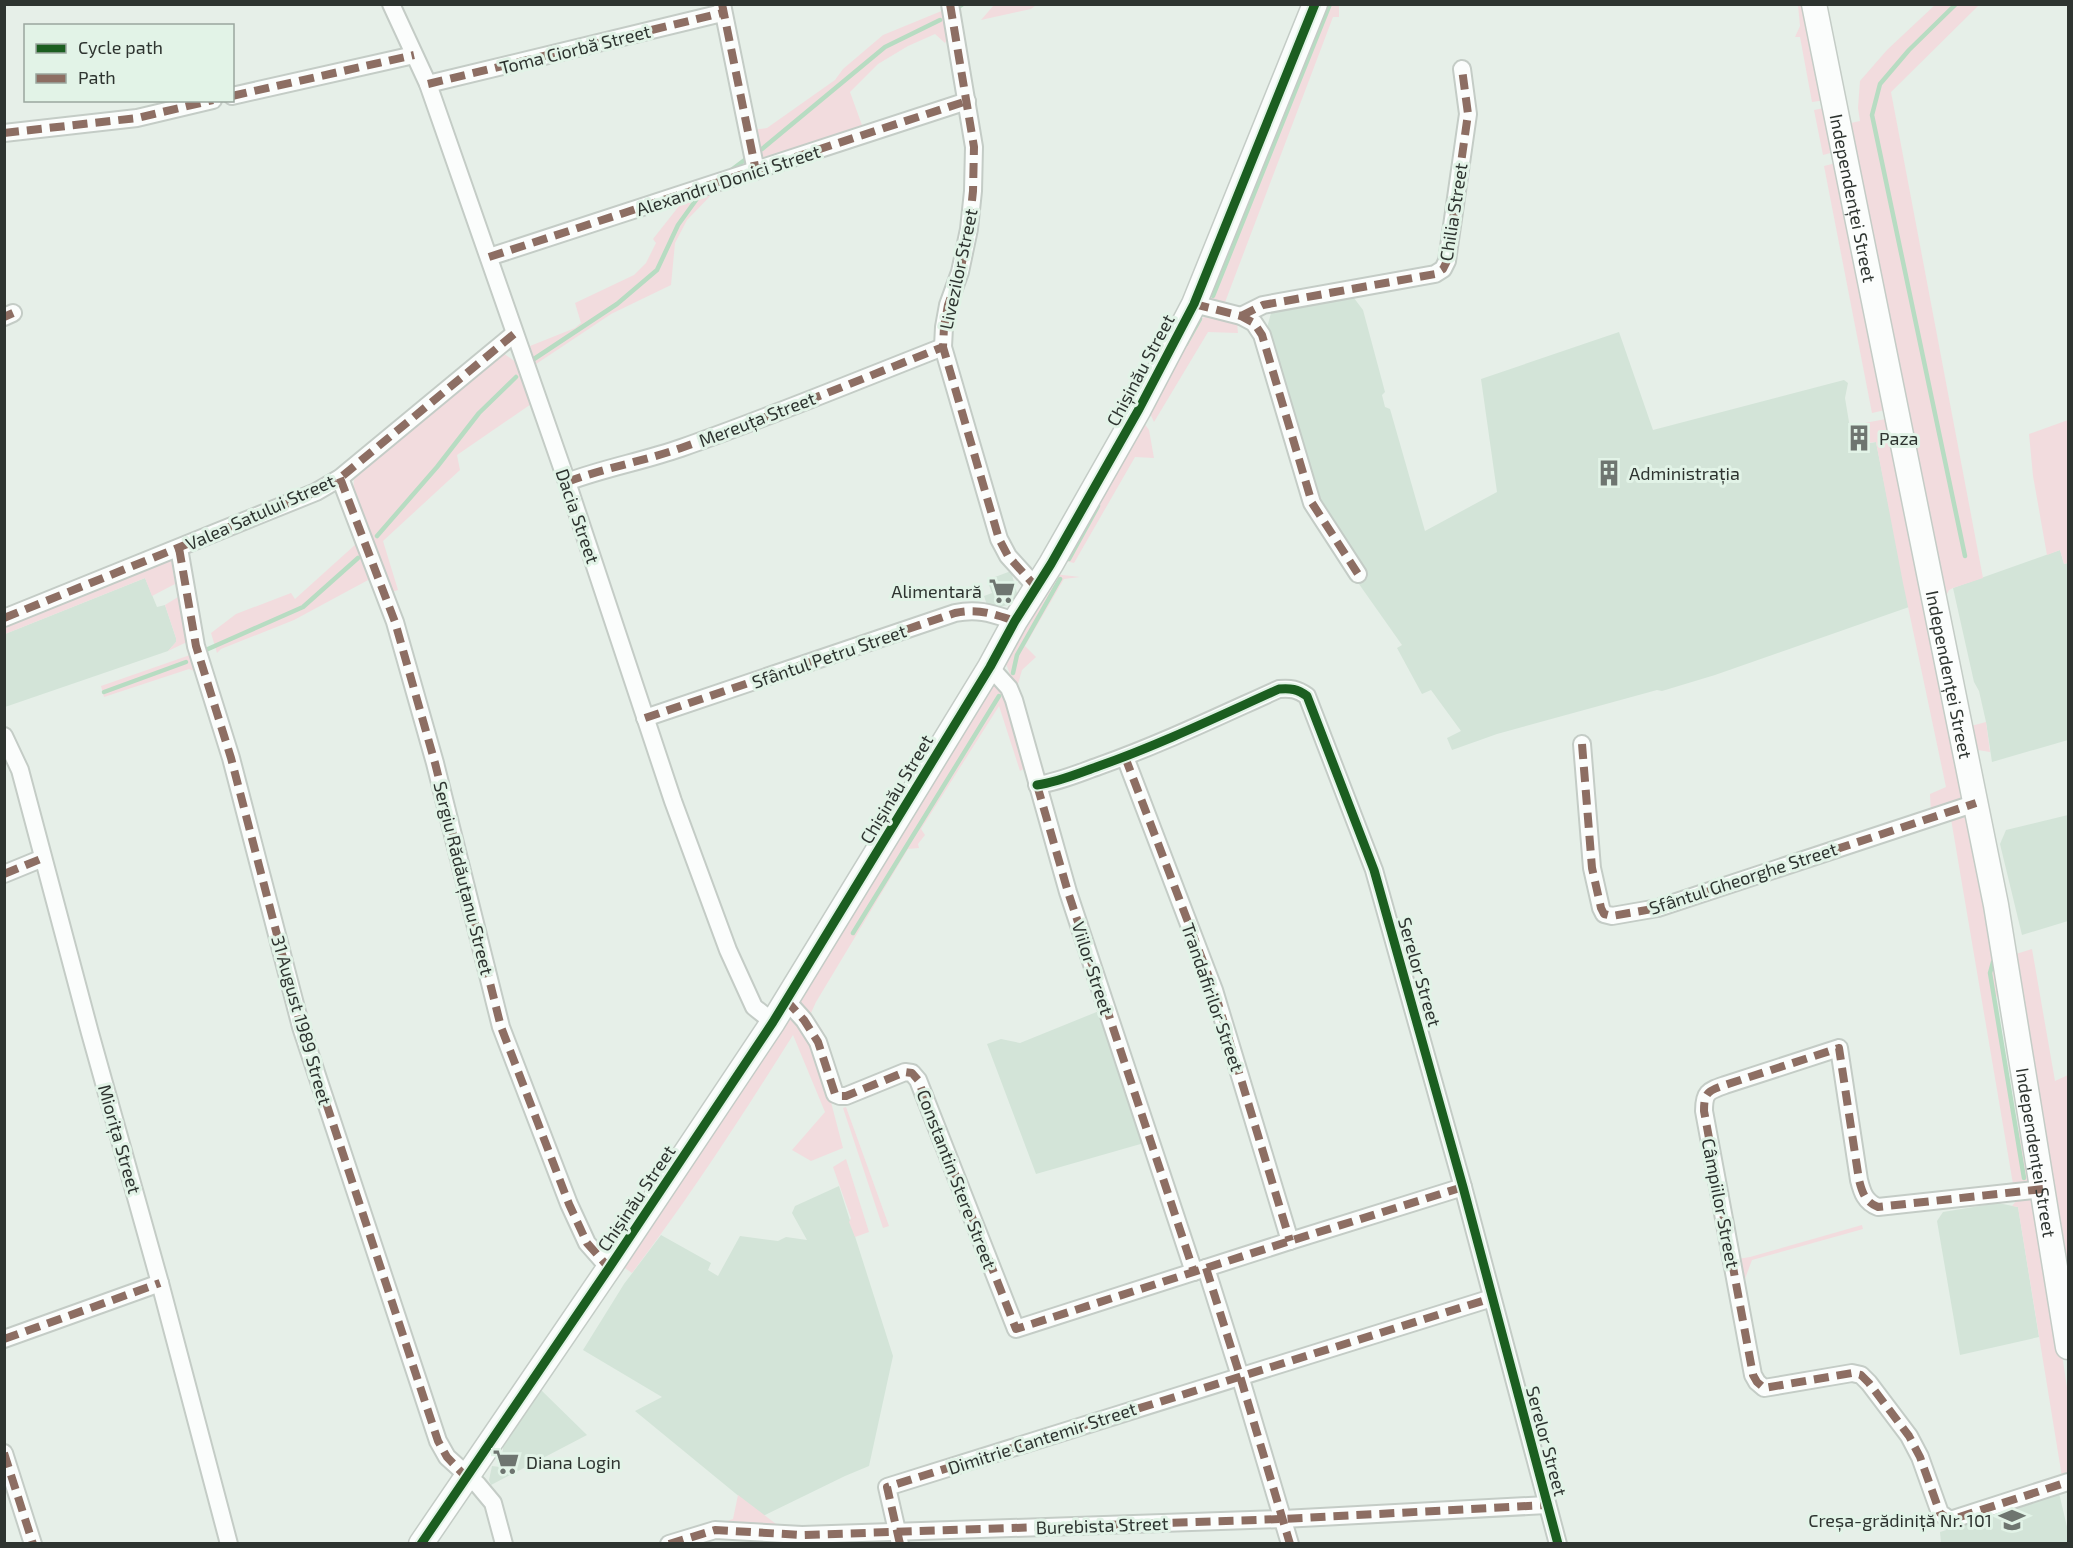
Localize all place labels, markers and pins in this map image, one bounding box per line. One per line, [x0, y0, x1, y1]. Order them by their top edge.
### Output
building icon: Paza [1844, 423, 1874, 453]
place label: Paza [1879, 427, 1919, 449]
building icon: Administrația [1594, 458, 1624, 488]
place label: Administrația [1629, 462, 1740, 485]
supermarket icon: Alimentară [987, 576, 1017, 606]
place label: Alimentară [891, 580, 982, 602]
supermarket icon: Diana Login [491, 1447, 521, 1477]
place label: Diana Login [526, 1451, 621, 1473]
school or university icon: Creșa-grădiniță Nr. 101 [1997, 1505, 2027, 1535]
place label: Creșa-grădiniță Nr. 101 [1808, 1509, 1992, 1532]

